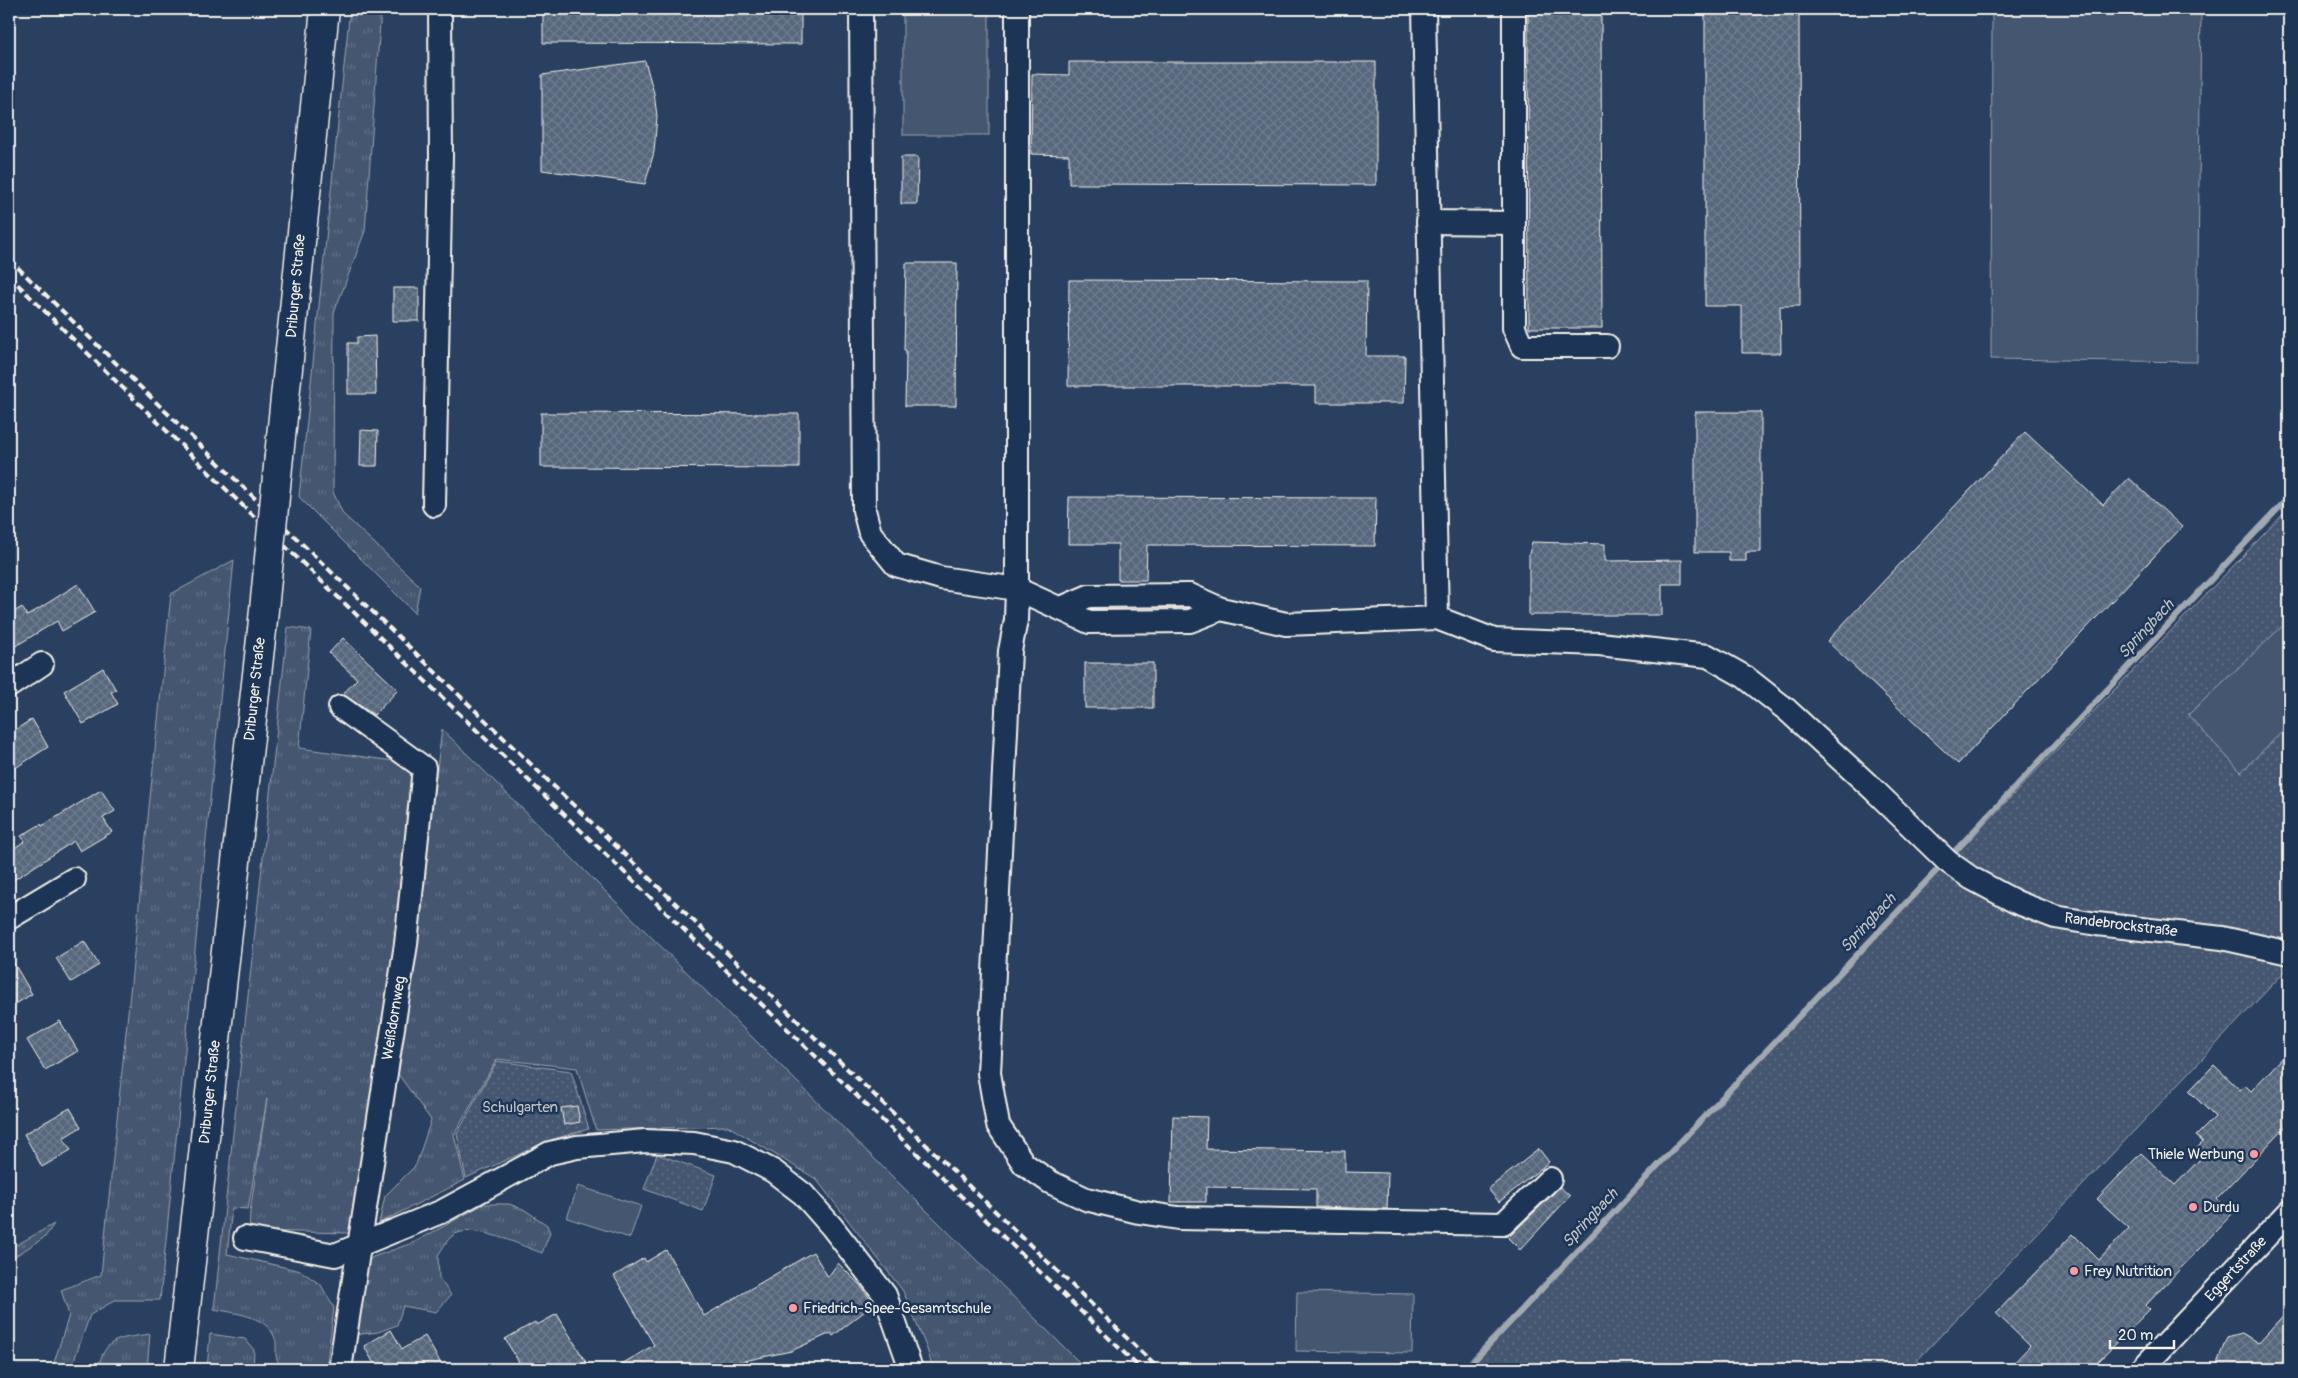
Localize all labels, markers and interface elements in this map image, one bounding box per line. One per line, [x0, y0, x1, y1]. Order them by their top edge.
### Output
street label: Driburger Straße [282, 233, 310, 339]
water label: Springbach [2114, 594, 2179, 663]
street label: Driburger Straße [240, 636, 270, 742]
water label: Springbach [1836, 888, 1901, 957]
street label: Randebrockstraße [2063, 909, 2179, 941]
street label: Weißdornweg [378, 974, 410, 1062]
street label: Driburger Straße [195, 1039, 225, 1145]
park label: Schulgarten [482, 1098, 558, 1117]
place label: Thiele Werbung [2148, 1145, 2244, 1164]
marker: Thiele Werbung [2248, 1148, 2260, 1160]
water label: Springbach [1558, 1183, 1623, 1252]
place label: Durdu [2203, 1198, 2240, 1217]
marker: Durdu [2187, 1201, 2199, 1213]
street label: Eggertstraße [2201, 1232, 2271, 1306]
place label: Frey Nutrition [2084, 1262, 2172, 1281]
marker: Frey Nutrition [2068, 1265, 2080, 1277]
place label: Friedrich-Spee-Gesamtschule [803, 1299, 992, 1318]
marker: Friedrich-Spee-Gesamtschule [787, 1302, 799, 1314]
scale bar [2110, 1318, 2174, 1350]
text: 20 m [2118, 1326, 2153, 1345]

